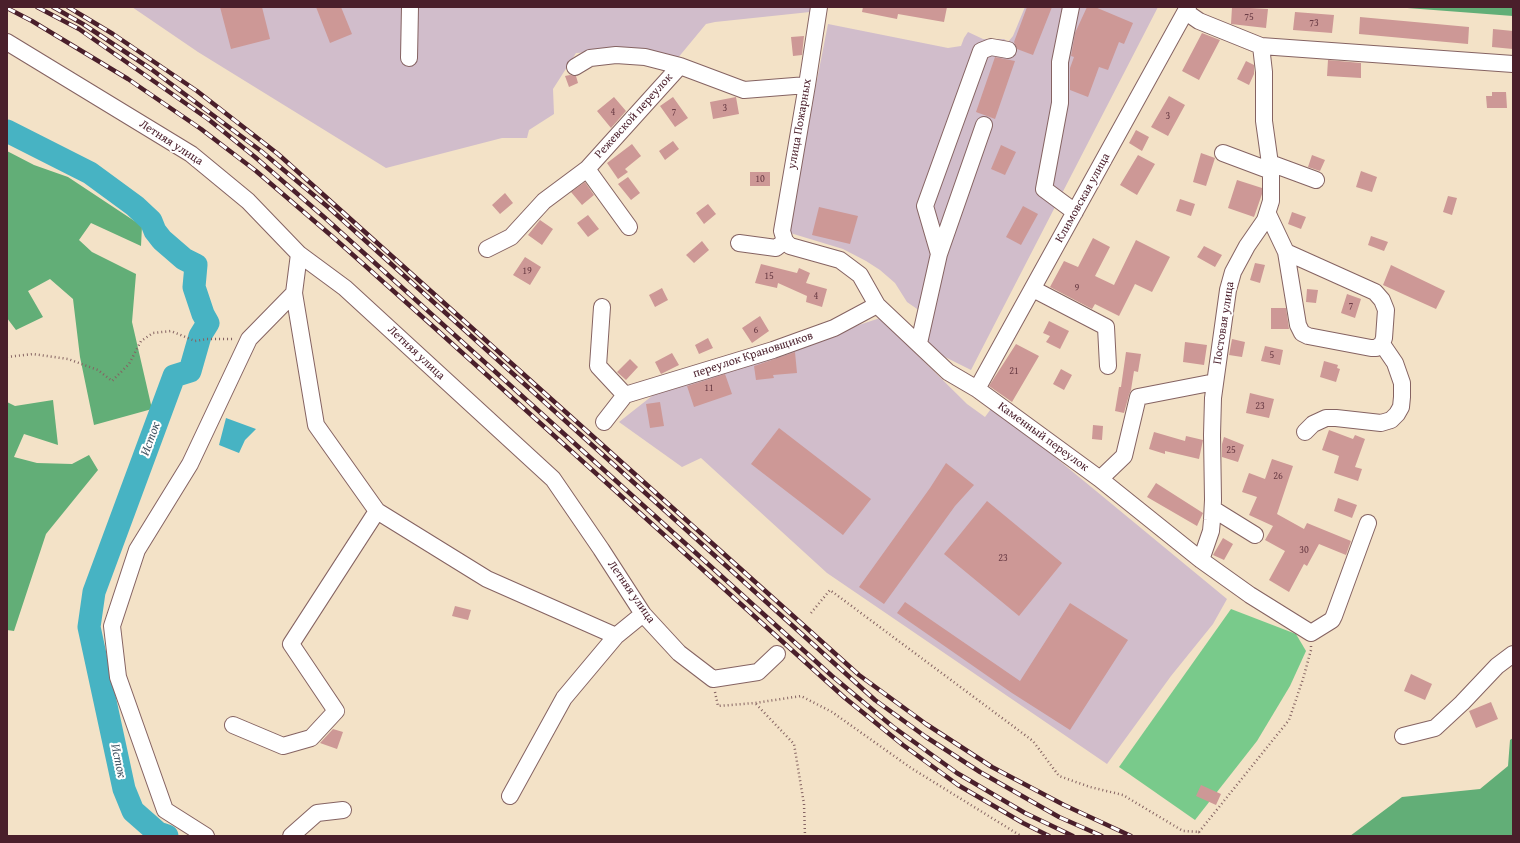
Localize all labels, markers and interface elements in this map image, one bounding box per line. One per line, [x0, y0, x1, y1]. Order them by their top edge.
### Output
house number: 75 [1244, 11, 1254, 23]
house number: 73 [1309, 17, 1319, 29]
street label: Режевской переулок [592, 71, 676, 161]
street label: улица Пожарных [785, 78, 815, 170]
house number: 3 [723, 102, 727, 114]
house number: 4 [611, 106, 615, 118]
house number: 7 [672, 106, 676, 118]
house number: 3 [1166, 110, 1170, 122]
street label: Летняя улица [136, 117, 206, 169]
street label: Климовская улица [1052, 151, 1114, 245]
house number: 10 [755, 173, 765, 185]
house number: 19 [522, 265, 532, 277]
house number: 15 [764, 270, 774, 282]
street label: Постовая улица [1210, 281, 1238, 365]
house number: 9 [1075, 282, 1079, 294]
house number: 4 [814, 290, 818, 302]
house number: 7 [1349, 300, 1353, 312]
street label: Летняя улица [384, 323, 448, 383]
house number: 6 [754, 324, 758, 336]
street label: переулок Крановщиков [691, 329, 815, 381]
house number: 5 [1270, 349, 1274, 361]
house number: 21 [1009, 365, 1019, 377]
house number: 11 [704, 382, 714, 394]
street label: Каменный переулок [995, 399, 1091, 475]
house number: 23 [1255, 400, 1265, 412]
water label: Исток [138, 420, 164, 458]
house number: 25 [1226, 444, 1236, 456]
house number: 26 [1273, 470, 1283, 482]
house number: 30 [1299, 544, 1309, 556]
house number: 23 [998, 552, 1008, 564]
street label: Летняя улица [604, 558, 658, 626]
water label: Исток [107, 742, 129, 780]

